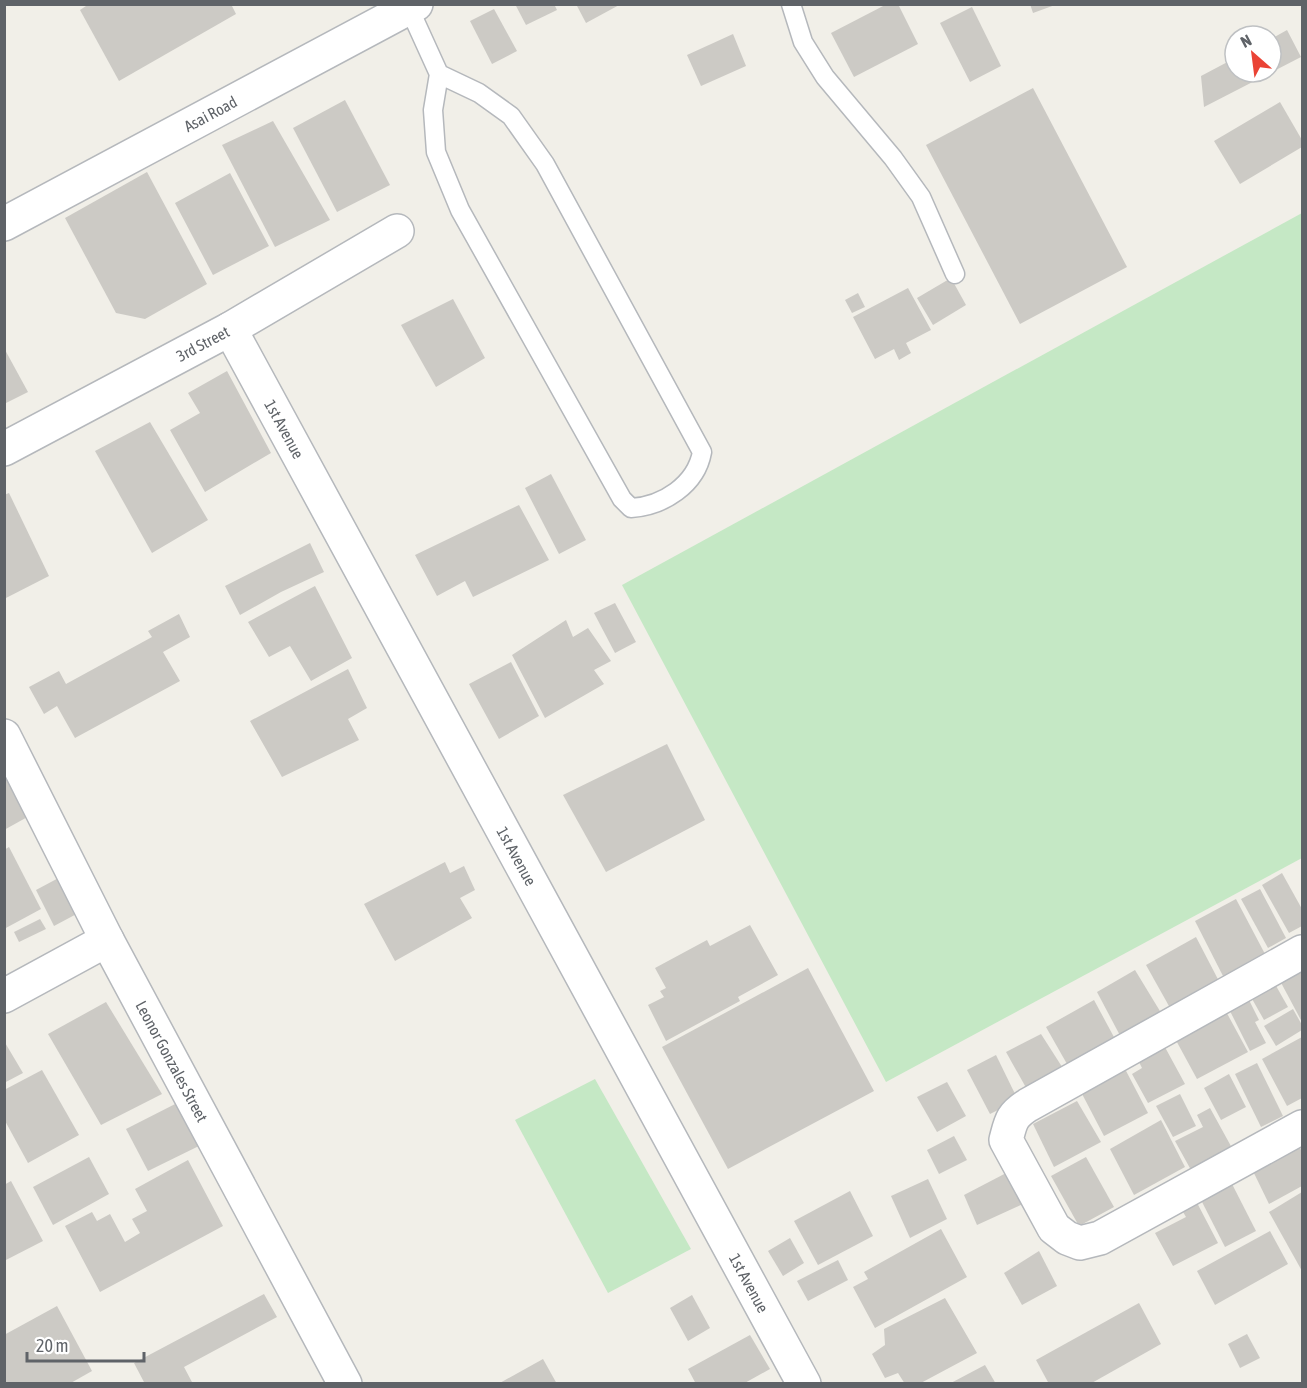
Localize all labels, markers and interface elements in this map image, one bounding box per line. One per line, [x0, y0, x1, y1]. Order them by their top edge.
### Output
north arrow [1223, 24, 1283, 84]
text: N [1238, 31, 1254, 51]
street label: Asai Road [181, 92, 240, 135]
street label: 3rd Street [173, 322, 233, 365]
street label: 1st Avenue [261, 397, 308, 462]
street label: 1st Avenue [493, 823, 540, 889]
street label: Leonor Gonzales Street [132, 998, 212, 1125]
street label: 1st Avenue [726, 1250, 772, 1315]
scale bar [27, 1325, 144, 1363]
text: 20 m [36, 1335, 68, 1356]

